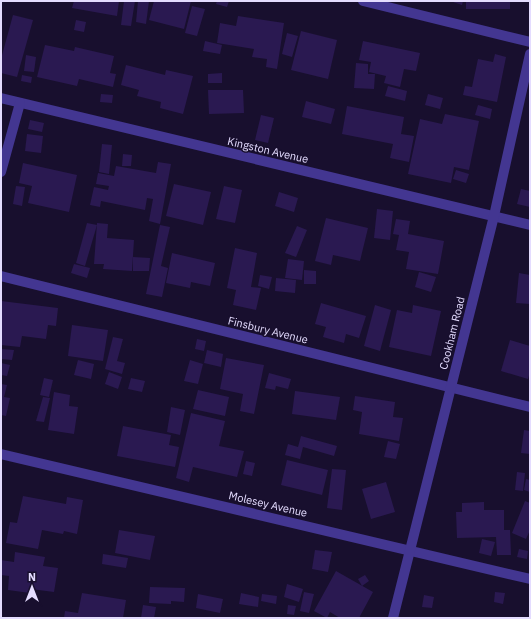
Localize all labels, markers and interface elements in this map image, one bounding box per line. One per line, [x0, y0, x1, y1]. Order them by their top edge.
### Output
street label: Kingston Avenue [226, 134, 310, 166]
street label: Cookham Road [436, 295, 468, 371]
street label: Finsbury Avenue [226, 313, 310, 347]
street label: Molesey Avenue [227, 488, 309, 520]
north arrow [12, 567, 52, 607]
text: N [28, 570, 36, 584]

